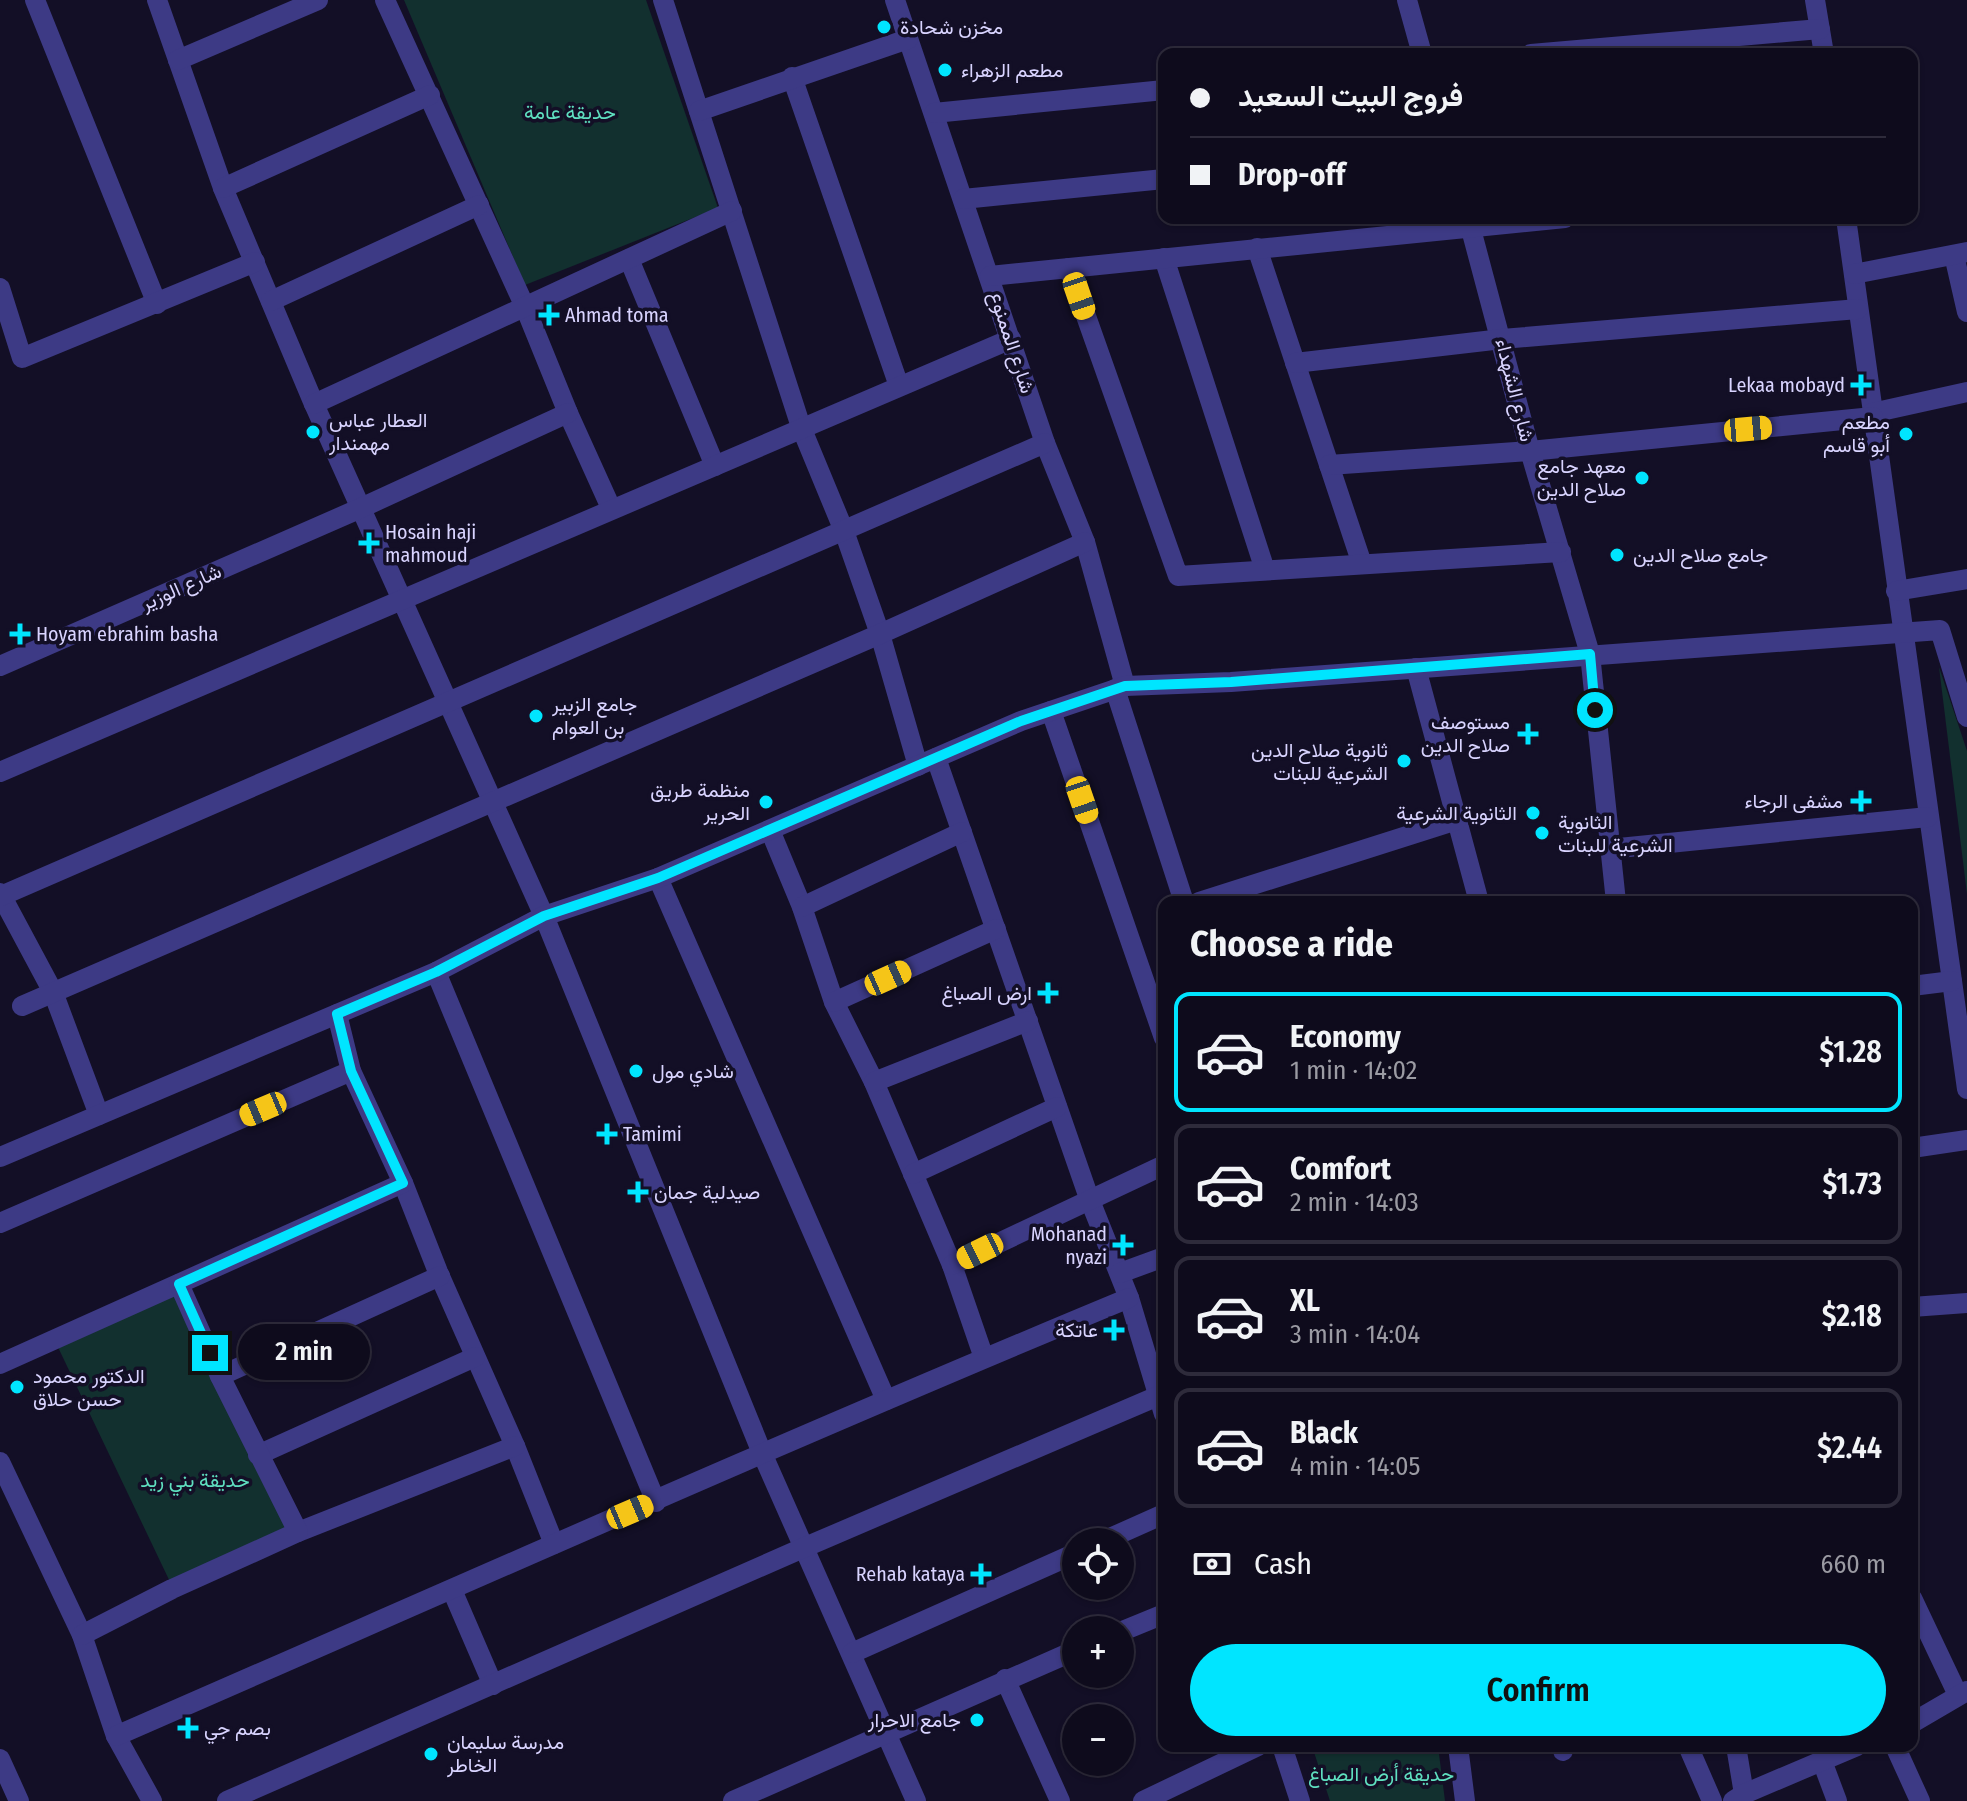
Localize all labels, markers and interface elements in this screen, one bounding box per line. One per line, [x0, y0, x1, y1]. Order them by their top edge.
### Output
place label: مخزن شحادة [900, 15, 1003, 40]
marker: مخزن شحادة [875, 18, 893, 36]
place label: مطعم الزهراء [961, 58, 1064, 83]
marker: مطعم الزهراء [936, 61, 954, 79]
text: فروج البيت السعيد [1238, 78, 1463, 114]
park label: حديقة عامة [524, 100, 616, 124]
text: Drop-off [1238, 157, 1345, 193]
car [1060, 269, 1098, 323]
street label: شارع الممنوع [982, 288, 1040, 397]
place label: Ahmad toma [565, 303, 669, 327]
marker: Ahmad toma [540, 306, 558, 324]
street label: شارع الشهداء [1489, 336, 1539, 445]
place label: Lekaa mobayd [1728, 373, 1845, 397]
marker: Lekaa mobayd [1852, 376, 1870, 394]
place label: العطار عباس مهمندار [328, 408, 427, 456]
place label: مطعم أبو قاسم [1823, 410, 1890, 458]
car [1723, 415, 1773, 443]
marker: العطار عباس مهمندار [304, 423, 322, 441]
marker: مطعم أبو قاسم [1897, 425, 1915, 443]
place label: معهد جامع صلاح الدين [1537, 454, 1626, 503]
marker: معهد جامع صلاح الدين [1633, 469, 1651, 487]
place label: Hosain haji mahmoud [385, 520, 476, 567]
marker: Hosain haji mahmoud [360, 534, 378, 552]
place label: جامع صلاح الدين [1633, 543, 1768, 569]
marker: جامع صلاح الدين [1608, 546, 1626, 564]
street label: شارع الوزير [136, 559, 226, 618]
place label: Hoyam ebrahim basha [36, 622, 218, 646]
marker: Hoyam ebrahim basha [11, 625, 29, 643]
place label: جامع الزبير بن العوام [551, 692, 637, 740]
route start [1577, 692, 1613, 728]
marker: جامع الزبير بن العوام [527, 707, 545, 725]
place label: مستوصف صلاح الدين [1421, 710, 1510, 759]
marker: مستوصف صلاح الدين [1517, 723, 1539, 745]
place label: ثانوية صلاح الدين الشرعية للبنات [1251, 738, 1388, 786]
marker: ثانوية صلاح الدين الشرعية للبنات [1395, 752, 1413, 770]
car [1063, 773, 1101, 827]
place label: منظمة طريق الحرير [650, 778, 750, 826]
place label: مشفى الرجاء [1745, 789, 1843, 814]
marker: مشفى الرجاء [1850, 790, 1872, 812]
marker: منظمة طريق الحرير [757, 793, 775, 811]
place label: الثانوية الشرعية [1396, 801, 1517, 826]
marker: الثانوية الشرعية [1524, 804, 1542, 822]
place label: الثانوية الشرعية للبنات [1558, 810, 1673, 858]
marker: الثانوية الشرعية للبنات [1533, 824, 1551, 842]
text: Choose a ride [1190, 922, 1393, 966]
car [861, 957, 915, 999]
place label: ارض الصباغ [941, 981, 1032, 1007]
marker: ارض الصباغ [1039, 984, 1057, 1002]
icon: car [1194, 1016, 1266, 1088]
text: Economy [1290, 1019, 1401, 1055]
text: $1.28 [1819, 1034, 1882, 1070]
text: 1 min · 14:02 [1290, 1055, 1417, 1086]
place label: شادي مول [652, 1059, 734, 1088]
marker: شادي مول [627, 1062, 645, 1080]
car [236, 1089, 290, 1129]
place label: Tamimi [623, 1122, 682, 1146]
marker: Tamimi [598, 1125, 616, 1143]
icon: car [1194, 1148, 1266, 1220]
text: Comfort [1290, 1151, 1391, 1187]
text: $1.73 [1822, 1166, 1882, 1202]
place label: صيدلية جمان [654, 1180, 760, 1204]
marker: صيدلية جمان [629, 1183, 647, 1201]
text: 2 min · 14:03 [1290, 1187, 1419, 1218]
place label: Mohanad nyazi [1031, 1222, 1107, 1269]
car [953, 1230, 1007, 1272]
marker: Mohanad nyazi [1114, 1236, 1132, 1254]
icon: car [1194, 1280, 1266, 1352]
text: XL [1290, 1283, 1320, 1319]
text: $2.18 [1822, 1298, 1882, 1334]
place label: عاتكة [1055, 1318, 1098, 1342]
text: 3 min · 14:04 [1290, 1319, 1420, 1350]
marker: عاتكة [1105, 1321, 1123, 1339]
callout: 2 min [238, 1325, 370, 1381]
route end [192, 1335, 228, 1371]
text: 2 min [275, 1336, 333, 1367]
place label: الدكتور محمود حسن حلاق [33, 1364, 145, 1411]
marker: الدكتور محمود حسن حلاق [8, 1378, 26, 1396]
icon: car [1194, 1412, 1266, 1484]
text: Black [1290, 1415, 1358, 1451]
text: $2.44 [1817, 1430, 1882, 1466]
text: 4 min · 14:05 [1290, 1451, 1420, 1482]
park label: حديقة بني زيد [140, 1468, 250, 1497]
car [603, 1492, 657, 1532]
map controls [1062, 1528, 1134, 1776]
button: locate [1062, 1528, 1134, 1600]
icon: cash [1190, 1542, 1234, 1586]
text: Cash [1254, 1546, 1312, 1582]
text: 660 m [1821, 1549, 1886, 1580]
place label: Rehab kataya [856, 1562, 965, 1586]
marker: Rehab kataya [972, 1565, 990, 1583]
button: + [1062, 1616, 1134, 1688]
button: Confirm [1190, 1644, 1886, 1736]
button: − [1062, 1704, 1134, 1776]
place label: جامع الاحرار [867, 1708, 961, 1734]
marker: جامع الاحرار [968, 1711, 986, 1729]
place label: بصم جي [204, 1716, 271, 1745]
marker: بصم جي [179, 1719, 197, 1737]
place label: مدرسة سليمان الخاطر [446, 1730, 564, 1778]
marker: مدرسة سليمان الخاطر [422, 1745, 440, 1763]
park label: حديقة أرض الصباغ [1308, 1762, 1454, 1788]

